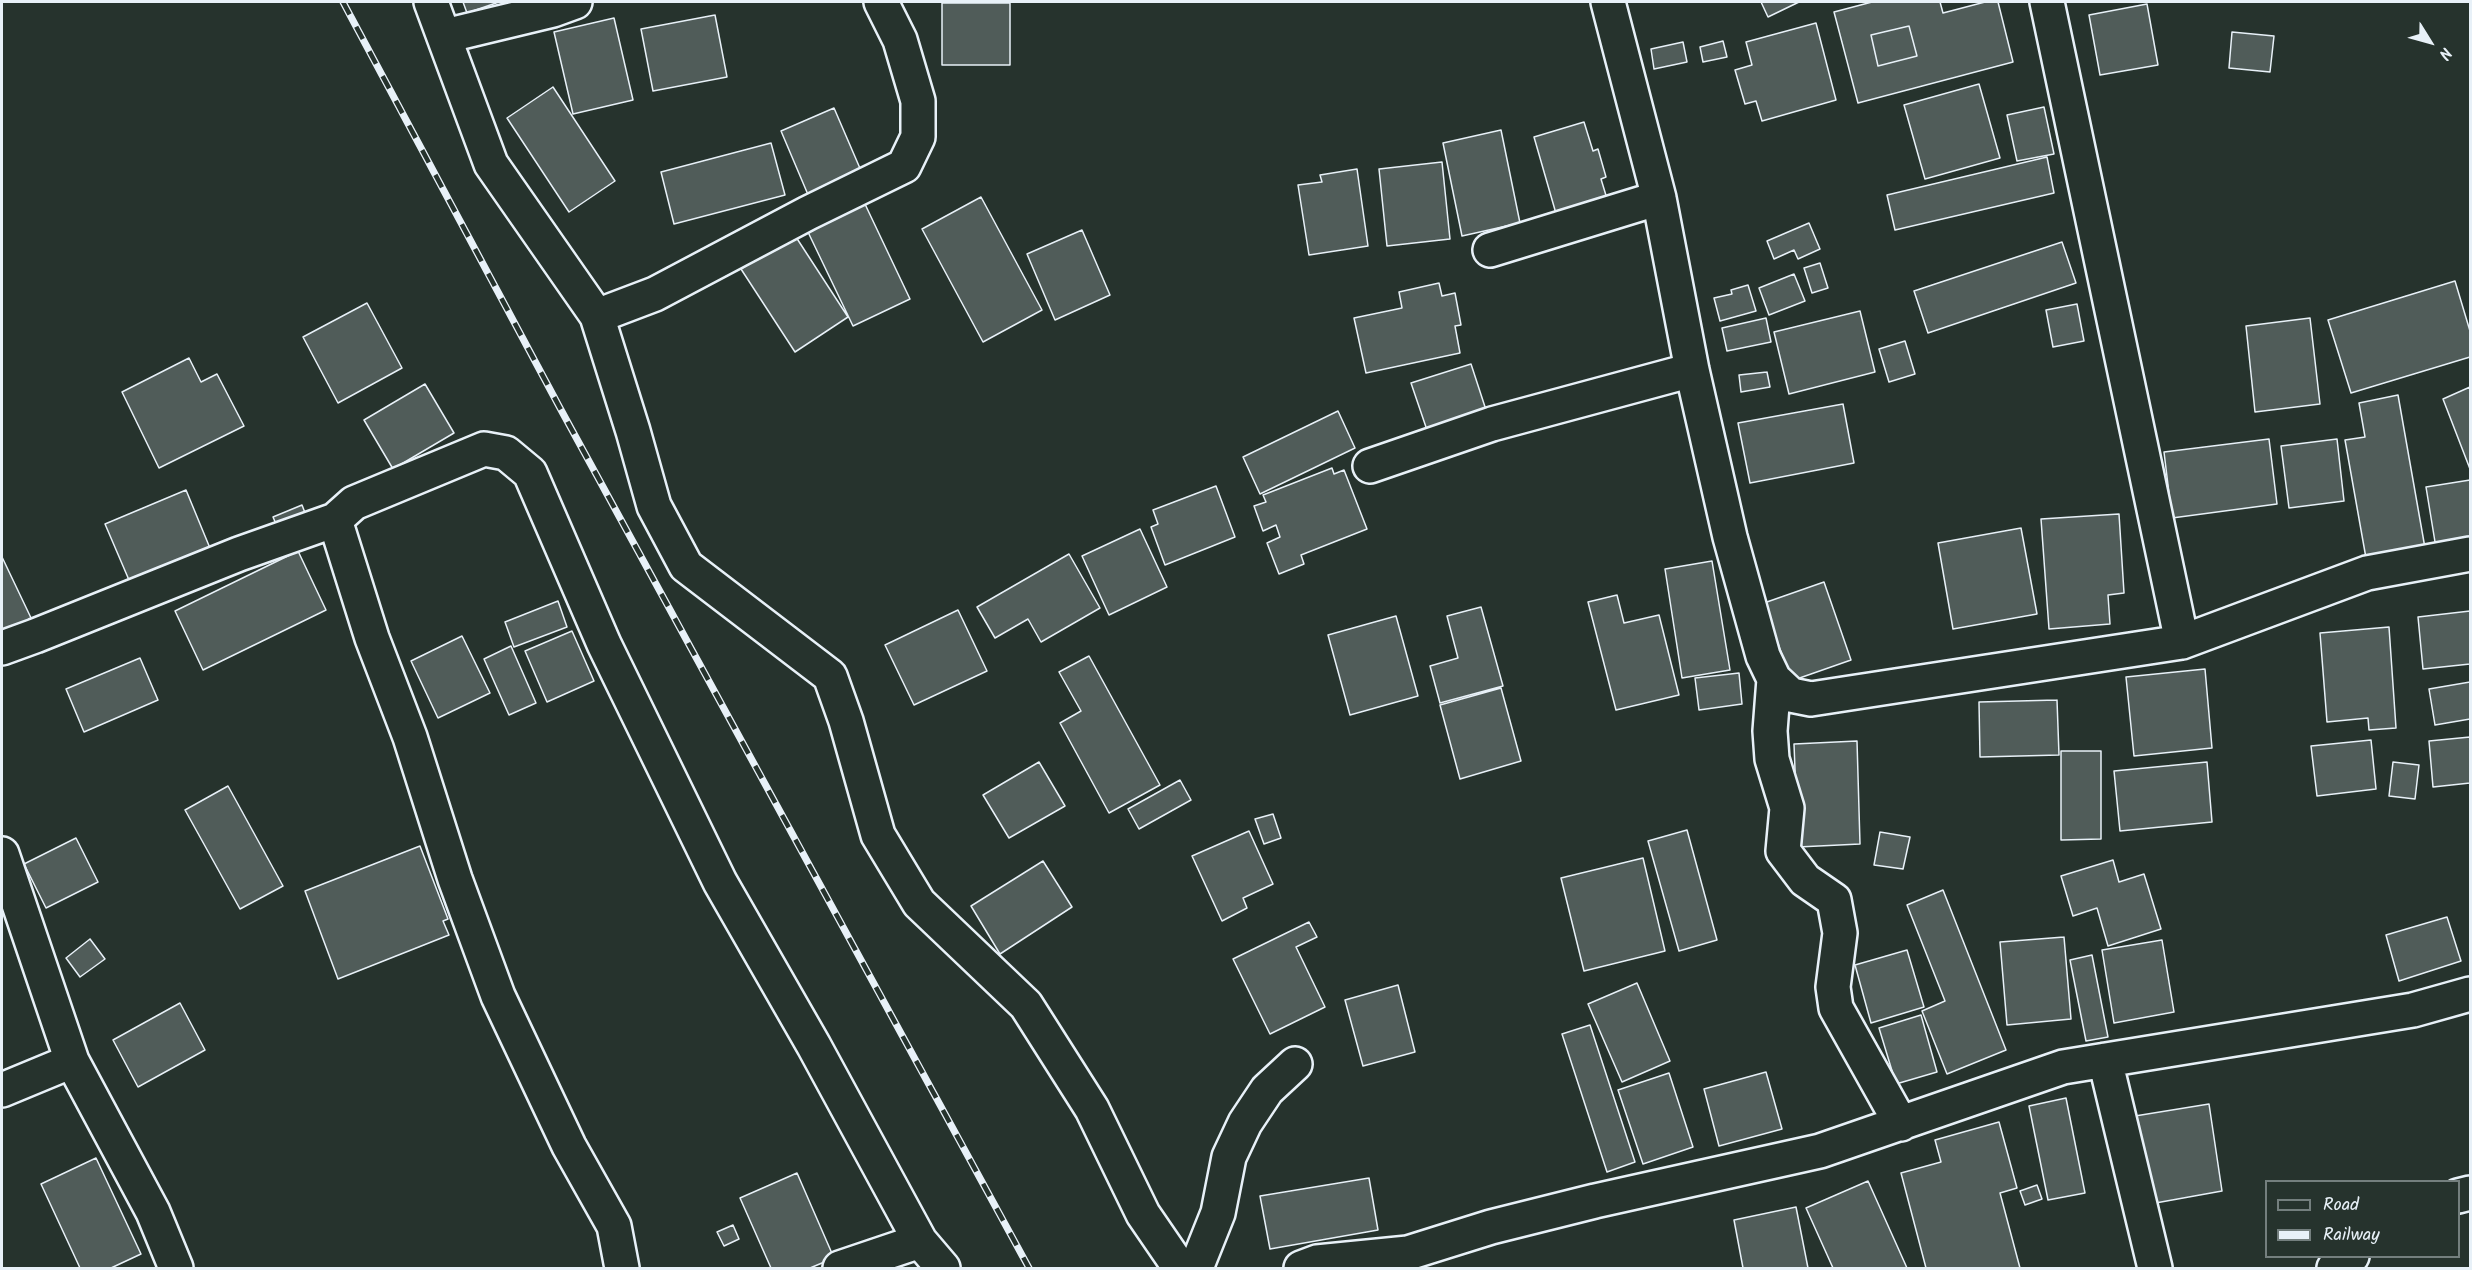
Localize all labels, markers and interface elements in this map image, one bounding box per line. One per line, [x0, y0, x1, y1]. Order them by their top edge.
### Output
north arrow [2400, 12, 2460, 72]
text: N [2432, 42, 2458, 65]
legend [2265, 1180, 2460, 1258]
text: Road [2323, 1191, 2359, 1220]
text: Railway [2323, 1221, 2380, 1250]

